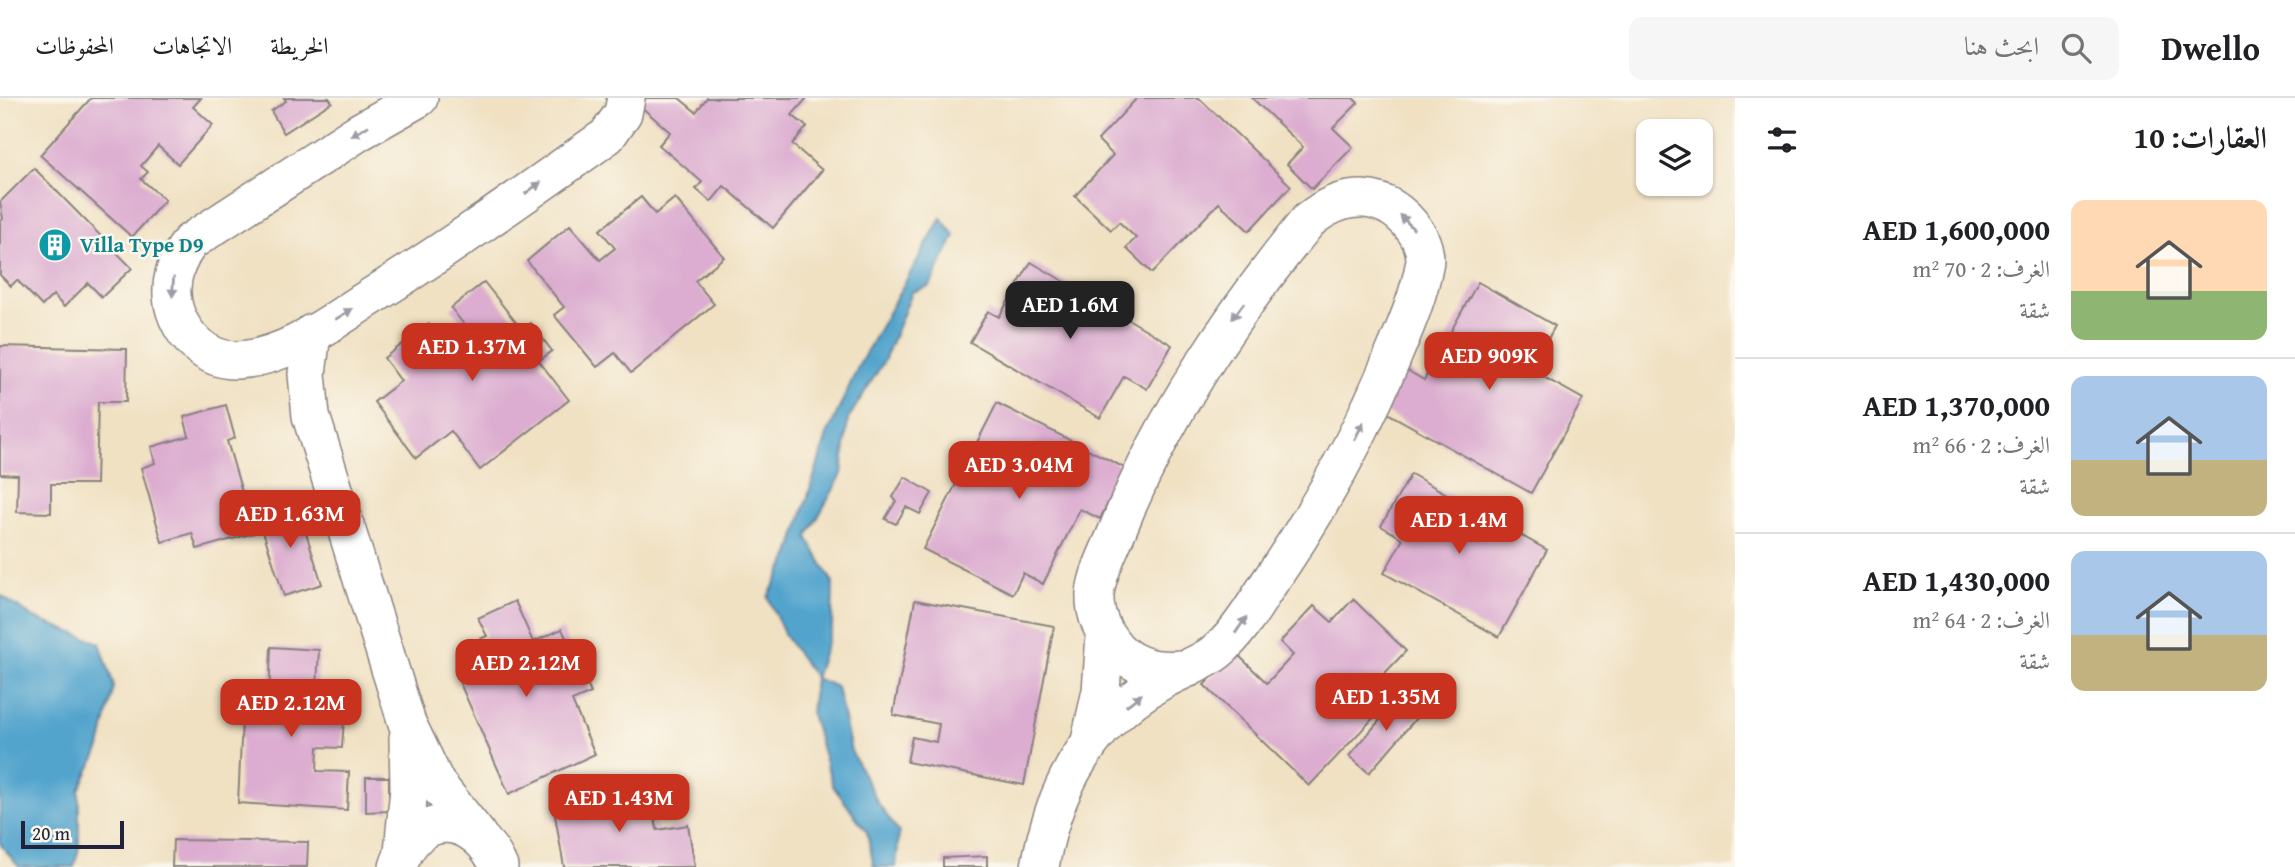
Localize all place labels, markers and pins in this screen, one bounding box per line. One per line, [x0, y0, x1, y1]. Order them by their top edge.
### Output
building icon: Villa Type D9 [36, 226, 74, 264]
place label: Villa Type D9 [80, 229, 204, 260]
pin: AED 1.6M [998, 282, 1142, 341]
pin: AED 1.37M [392, 324, 552, 383]
pin: AED 909K [1417, 332, 1561, 392]
pin: AED 3.04M [939, 442, 1099, 501]
pin: AED 1.63M [210, 490, 370, 550]
pin: AED 1.4M [1387, 496, 1531, 556]
pin: AED 2.12M [446, 640, 606, 699]
pin: AED 1.35M [1306, 674, 1466, 733]
pin: AED 2.12M [211, 680, 371, 739]
pin: AED 1.43M [539, 774, 699, 834]

